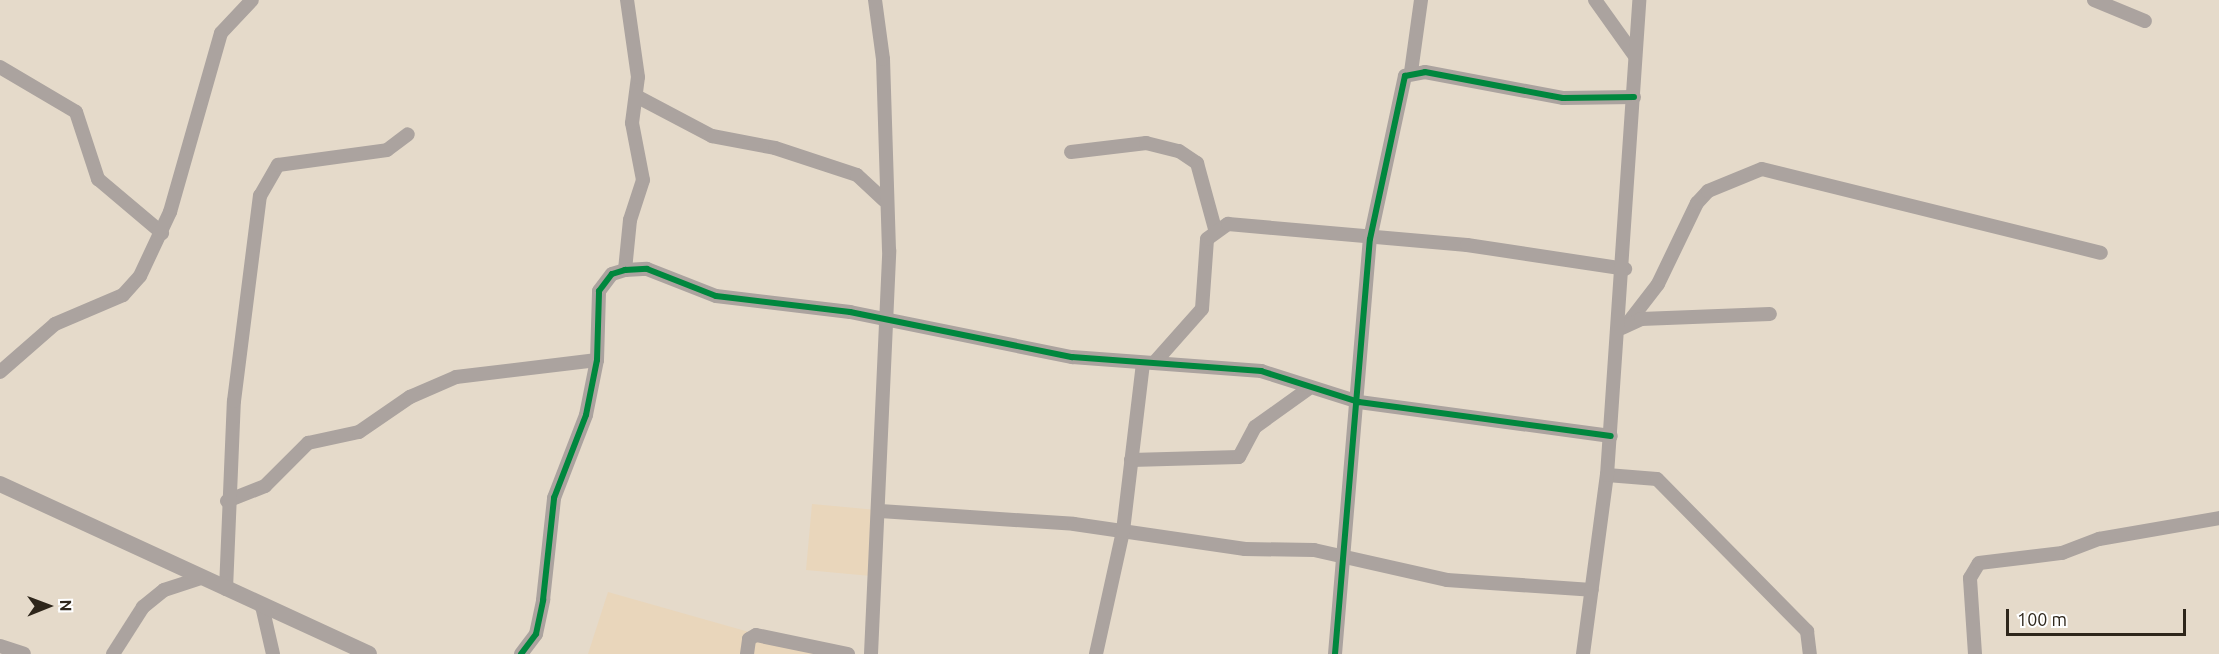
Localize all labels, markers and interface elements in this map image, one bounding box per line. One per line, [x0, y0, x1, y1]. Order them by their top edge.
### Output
north arrow [18, 576, 78, 636]
scale bar [2009, 597, 2189, 635]
text: N [57, 600, 75, 612]
text: 100 m [2017, 609, 2067, 629]

